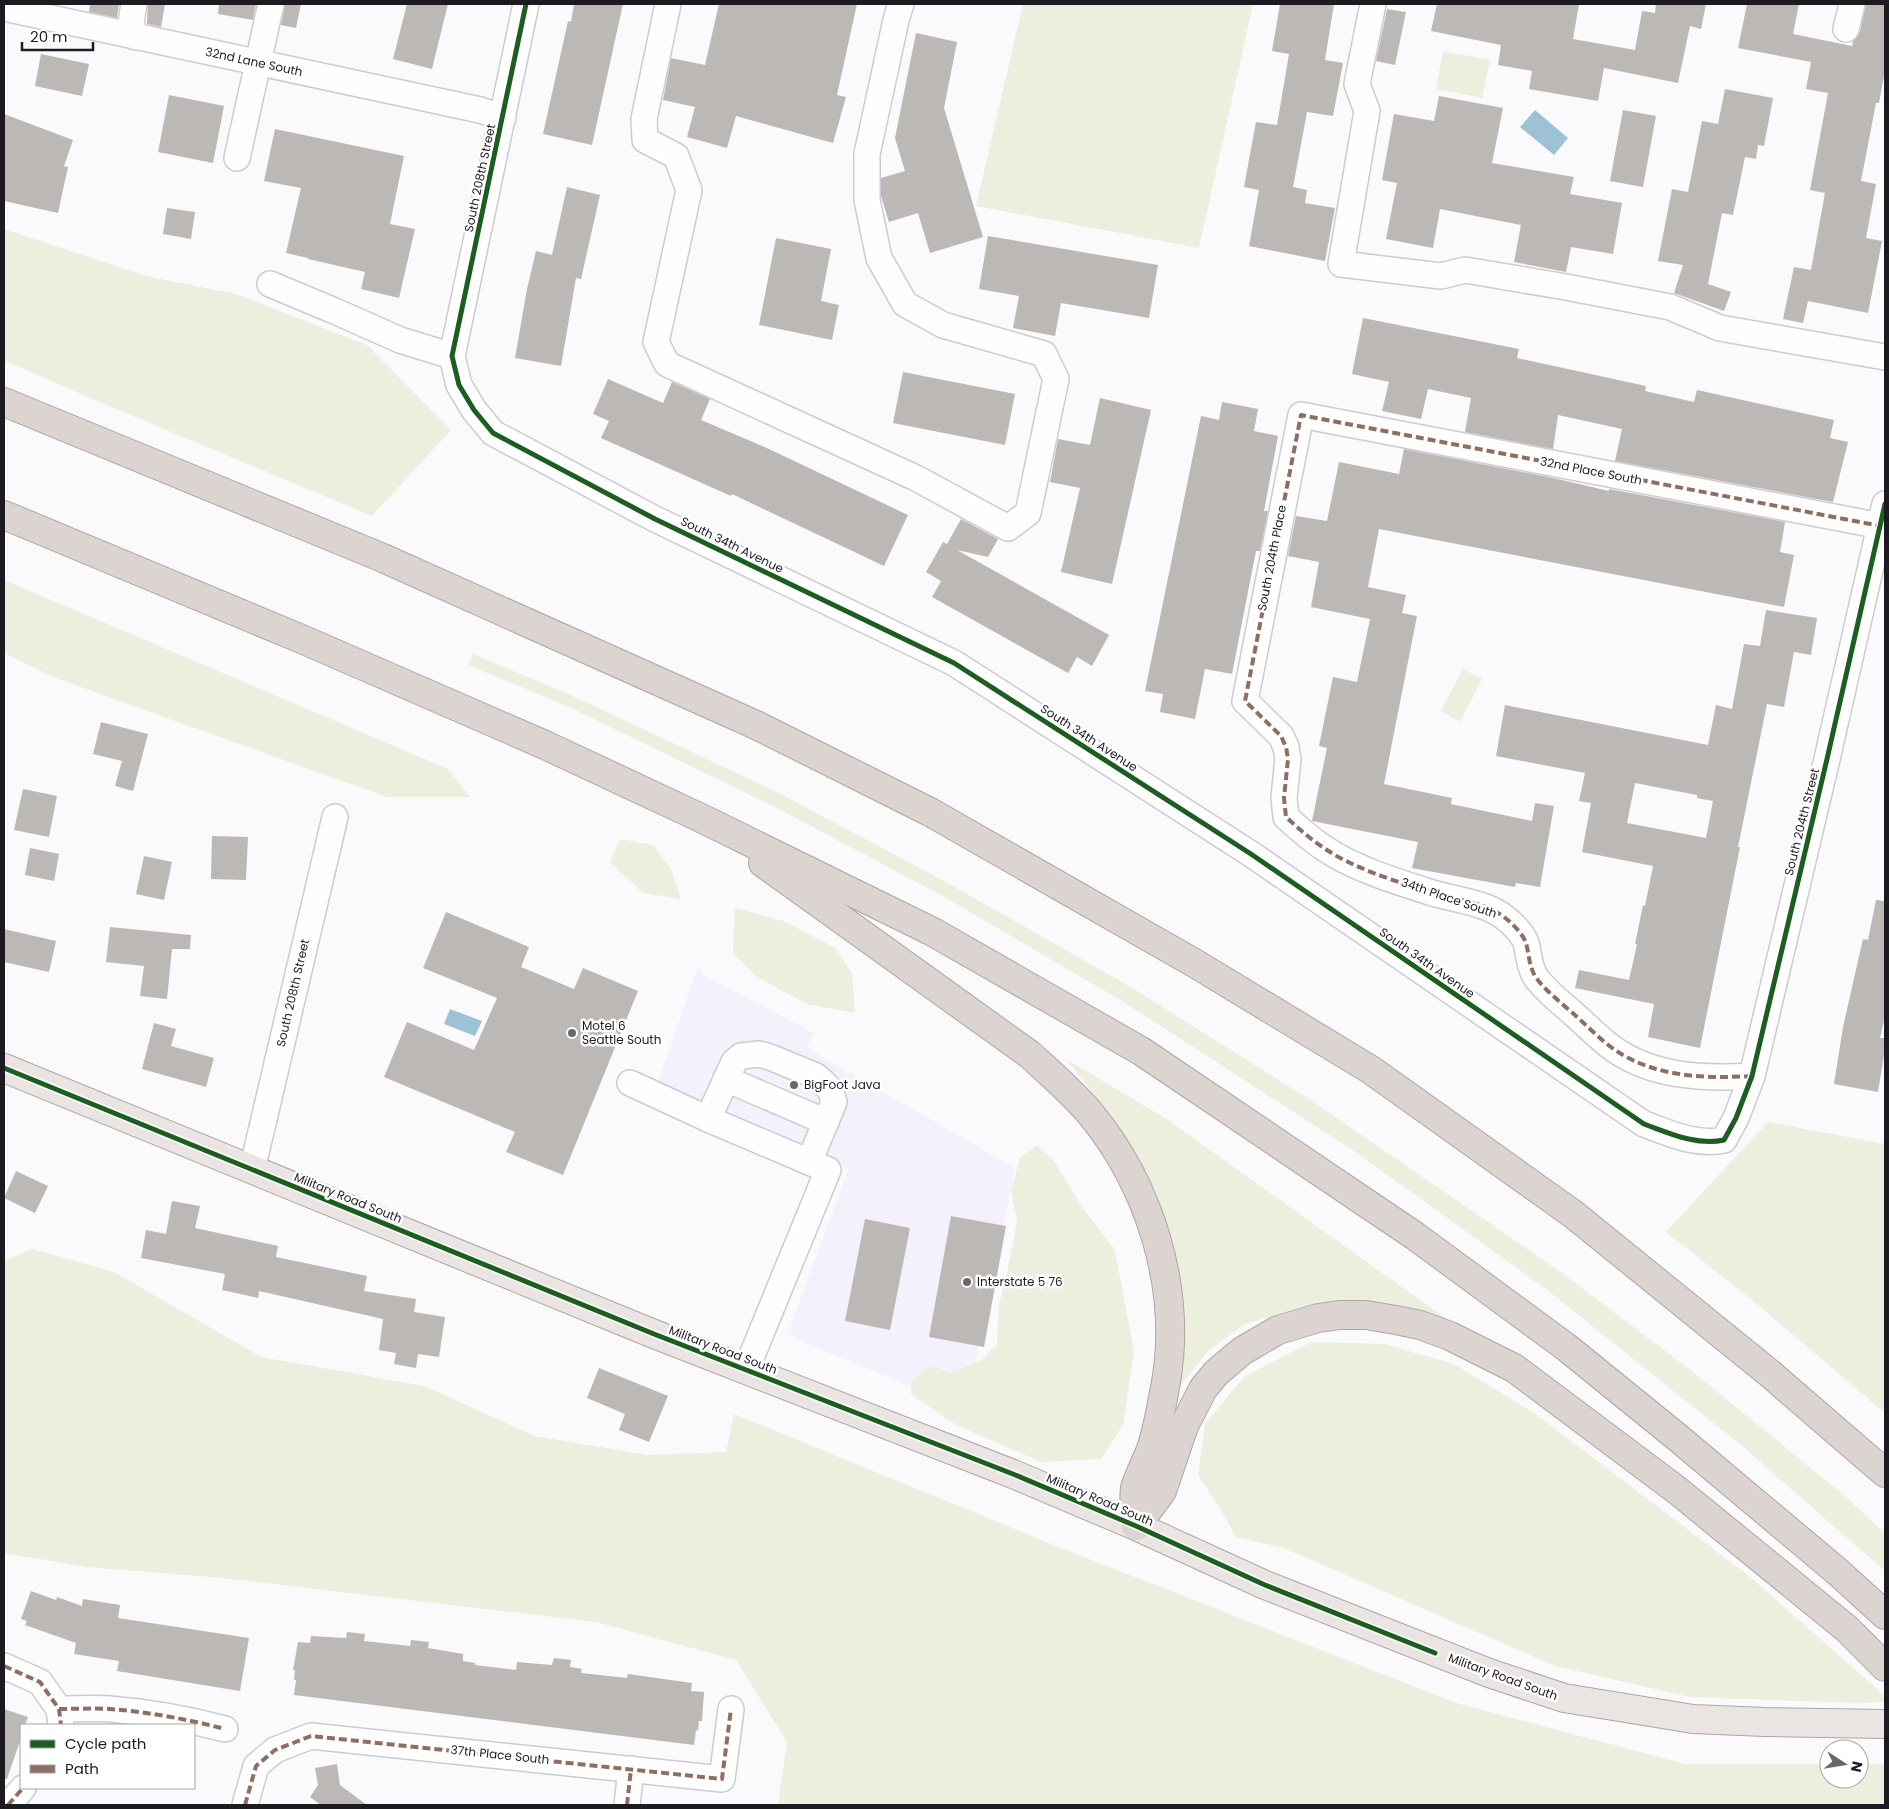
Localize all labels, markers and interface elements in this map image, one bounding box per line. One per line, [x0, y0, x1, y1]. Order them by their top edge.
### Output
scale bar [22, 20, 94, 52]
text: 20 m [30, 26, 68, 47]
street label: 32nd Lane South [204, 43, 304, 80]
street label: South 208th Street [460, 122, 499, 233]
street label: 32nd Place South [1539, 452, 1643, 489]
street label: South 204th Place [1253, 503, 1290, 612]
street label: South 34th Avenue [678, 512, 787, 577]
street label: South 34th Avenue [1037, 700, 1141, 775]
street label: South 204th Street [1780, 766, 1823, 877]
street label: 34th Place South [1399, 873, 1499, 922]
street label: South 34th Avenue [1376, 923, 1478, 1002]
street label: South 208th Street [272, 937, 313, 1048]
place label: Motel 6 Seattle South [582, 1017, 661, 1048]
marker: Motel 6 Seattle South [566, 1027, 578, 1039]
place label: BigFoot Java [804, 1076, 881, 1093]
marker: BigFoot Java [788, 1079, 800, 1091]
street label: Military Road South [292, 1168, 405, 1227]
place label: Interstate 5 76 [977, 1273, 1063, 1290]
marker: Interstate 5 76 [961, 1276, 973, 1288]
street label: Military Road South [666, 1321, 780, 1378]
street label: Military Road South [1044, 1469, 1156, 1530]
street label: Military Road South [1446, 1649, 1560, 1704]
legend [20, 1724, 195, 1789]
text: Cycle path [65, 1733, 146, 1754]
north arrow [1819, 1739, 1869, 1789]
street label: 37th Place South [450, 1741, 550, 1768]
text: Path [65, 1758, 99, 1779]
text: N [1846, 1759, 1868, 1774]

